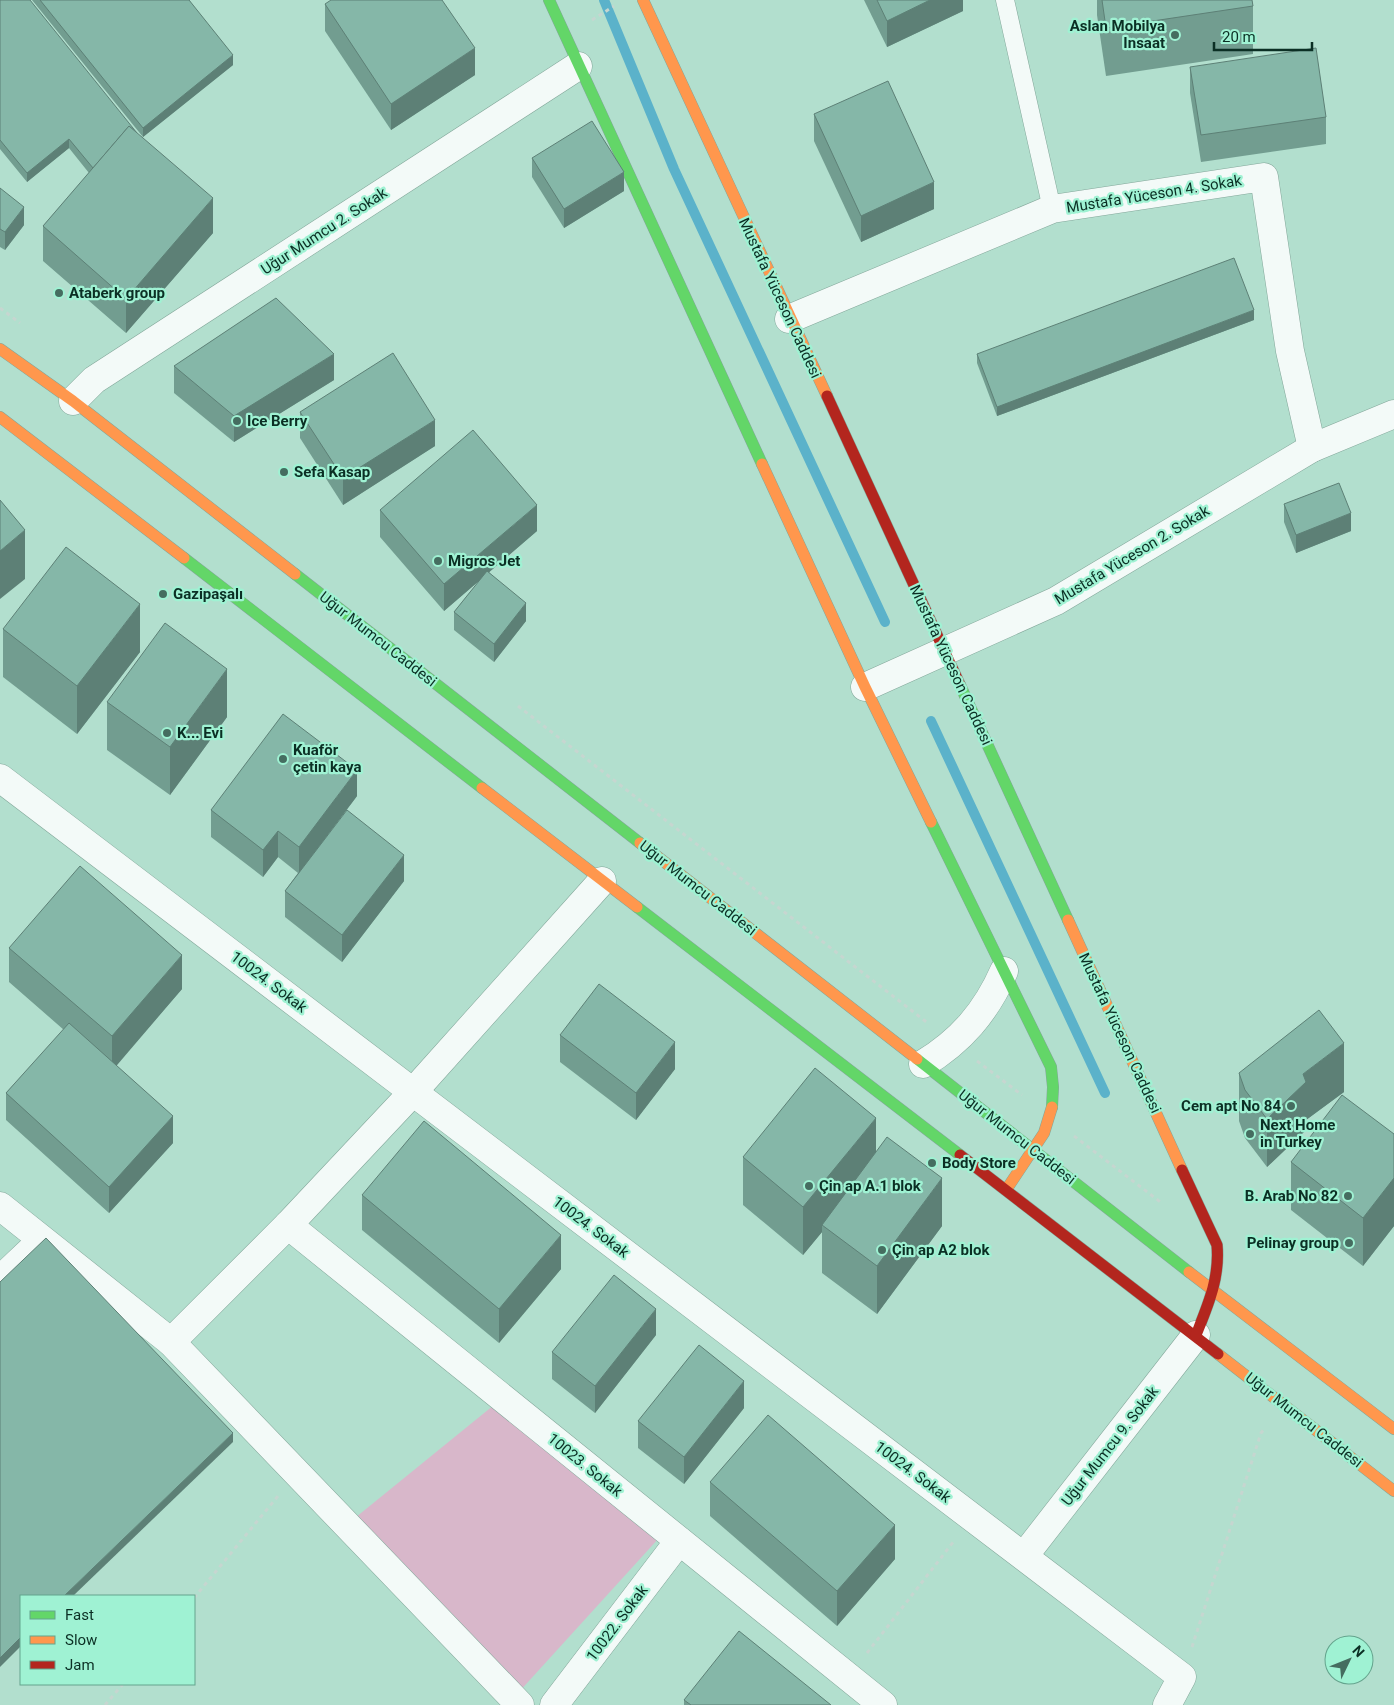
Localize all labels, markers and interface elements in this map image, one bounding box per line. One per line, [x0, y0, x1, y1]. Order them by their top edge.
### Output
place label: Aslan Mobilya Insaat [1070, 17, 1165, 52]
scale bar [1214, 20, 1312, 52]
text: 20 m [1222, 28, 1256, 46]
marker: Aslan Mobilya Insaat [1169, 29, 1181, 41]
street label: Mustafa Yüceson 4. Sokak [1065, 171, 1243, 217]
street label: Uğur Mumcu 2. Sokak [258, 183, 391, 278]
street label: Mustafa Yüceson Caddesi [735, 215, 825, 381]
place label: Ataberk group [69, 284, 165, 302]
marker: Ataberk group [53, 287, 65, 299]
place label: Ice Berry [247, 412, 308, 430]
marker: Ice Berry [231, 415, 243, 427]
place label: Sefa Kasap [294, 463, 370, 481]
marker: Sefa Kasap [278, 466, 290, 478]
street label: Mustafa Yüceson 2. Sokak [1051, 501, 1213, 608]
place label: Migros Jet [448, 552, 520, 570]
marker: Migros Jet [432, 555, 444, 567]
street label: Mustafa Yüceson Caddesi [906, 582, 996, 748]
place label: Gazipaşalı [173, 585, 243, 603]
marker: Gazipaşalı [157, 588, 169, 600]
street label: Uğur Mumcu Caddesi [316, 588, 440, 690]
place label: K... Evi [177, 724, 223, 742]
marker: K... Evi [161, 727, 173, 739]
place label: Kuaför çetin kaya [293, 741, 362, 776]
marker: Kuaför çetin kaya [277, 753, 289, 765]
street label: Uğur Mumcu Caddesi [636, 837, 760, 939]
street label: 10024. Sokak [227, 948, 311, 1017]
street label: Mustafa Yüceson Caddesi [1075, 950, 1165, 1116]
street label: Uğur Mumcu Caddesi [955, 1086, 1079, 1188]
place label: Cem apt No 84 [1181, 1097, 1281, 1115]
marker: Cem apt No 84 [1285, 1100, 1297, 1112]
place label: Next Home in Turkey [1260, 1116, 1335, 1151]
marker: Next Home in Turkey [1244, 1128, 1256, 1140]
place label: Body Store [942, 1154, 1016, 1172]
marker: Body Store [926, 1157, 938, 1169]
place label: Çin ap A.1 blok [819, 1177, 922, 1195]
marker: Çin ap A.1 blok [803, 1180, 815, 1192]
place label: B. Arab No 82 [1245, 1187, 1338, 1205]
marker: B. Arab No 82 [1342, 1190, 1354, 1202]
street label: 10024. Sokak [549, 1193, 633, 1262]
place label: Pelinay group [1247, 1234, 1339, 1252]
marker: Pelinay group [1343, 1237, 1355, 1249]
place label: Çin ap A2 blok [892, 1241, 990, 1259]
marker: Çin ap A2 blok [876, 1244, 888, 1256]
street label: Uğur Mumcu Caddesi [1242, 1369, 1366, 1471]
street label: Uğur Mumcu 9. Sokak [1058, 1382, 1162, 1509]
street label: 10023. Sokak [544, 1429, 626, 1501]
street label: 10024. Sokak [871, 1438, 955, 1507]
street label: 10022. Sokak [583, 1581, 652, 1665]
legend [20, 1595, 195, 1685]
text: Fast [65, 1606, 94, 1624]
text: Slow [65, 1631, 97, 1649]
north arrow [1324, 1635, 1374, 1685]
text: N [1349, 1642, 1368, 1660]
text: Jam [65, 1656, 95, 1674]

